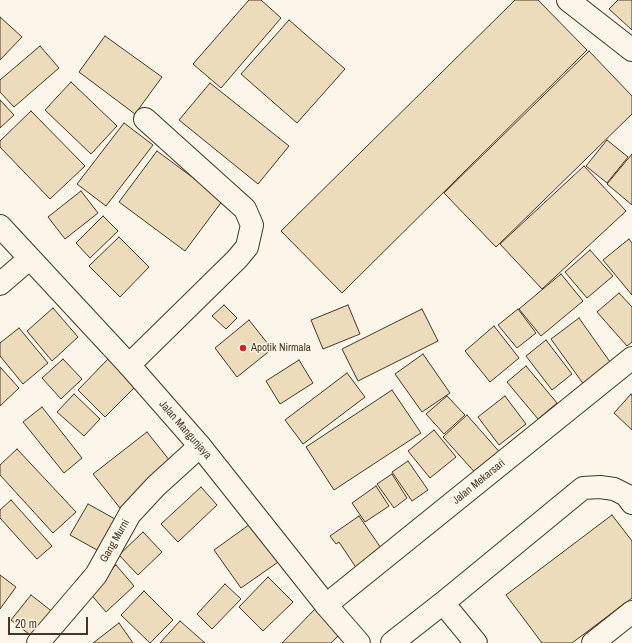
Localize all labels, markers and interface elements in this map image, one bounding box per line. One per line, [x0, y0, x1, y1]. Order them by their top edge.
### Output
place label: Apotik Nirmala [251, 341, 311, 355]
marker: Apotik Nirmala [238, 343, 248, 353]
street label: Jalan Mangunjaya [156, 398, 214, 462]
street label: Jalan Mekarsari [450, 457, 508, 507]
street label: Gang Murni [97, 517, 133, 565]
scale bar [10, 609, 90, 635]
text: 20 m [15, 616, 37, 632]

